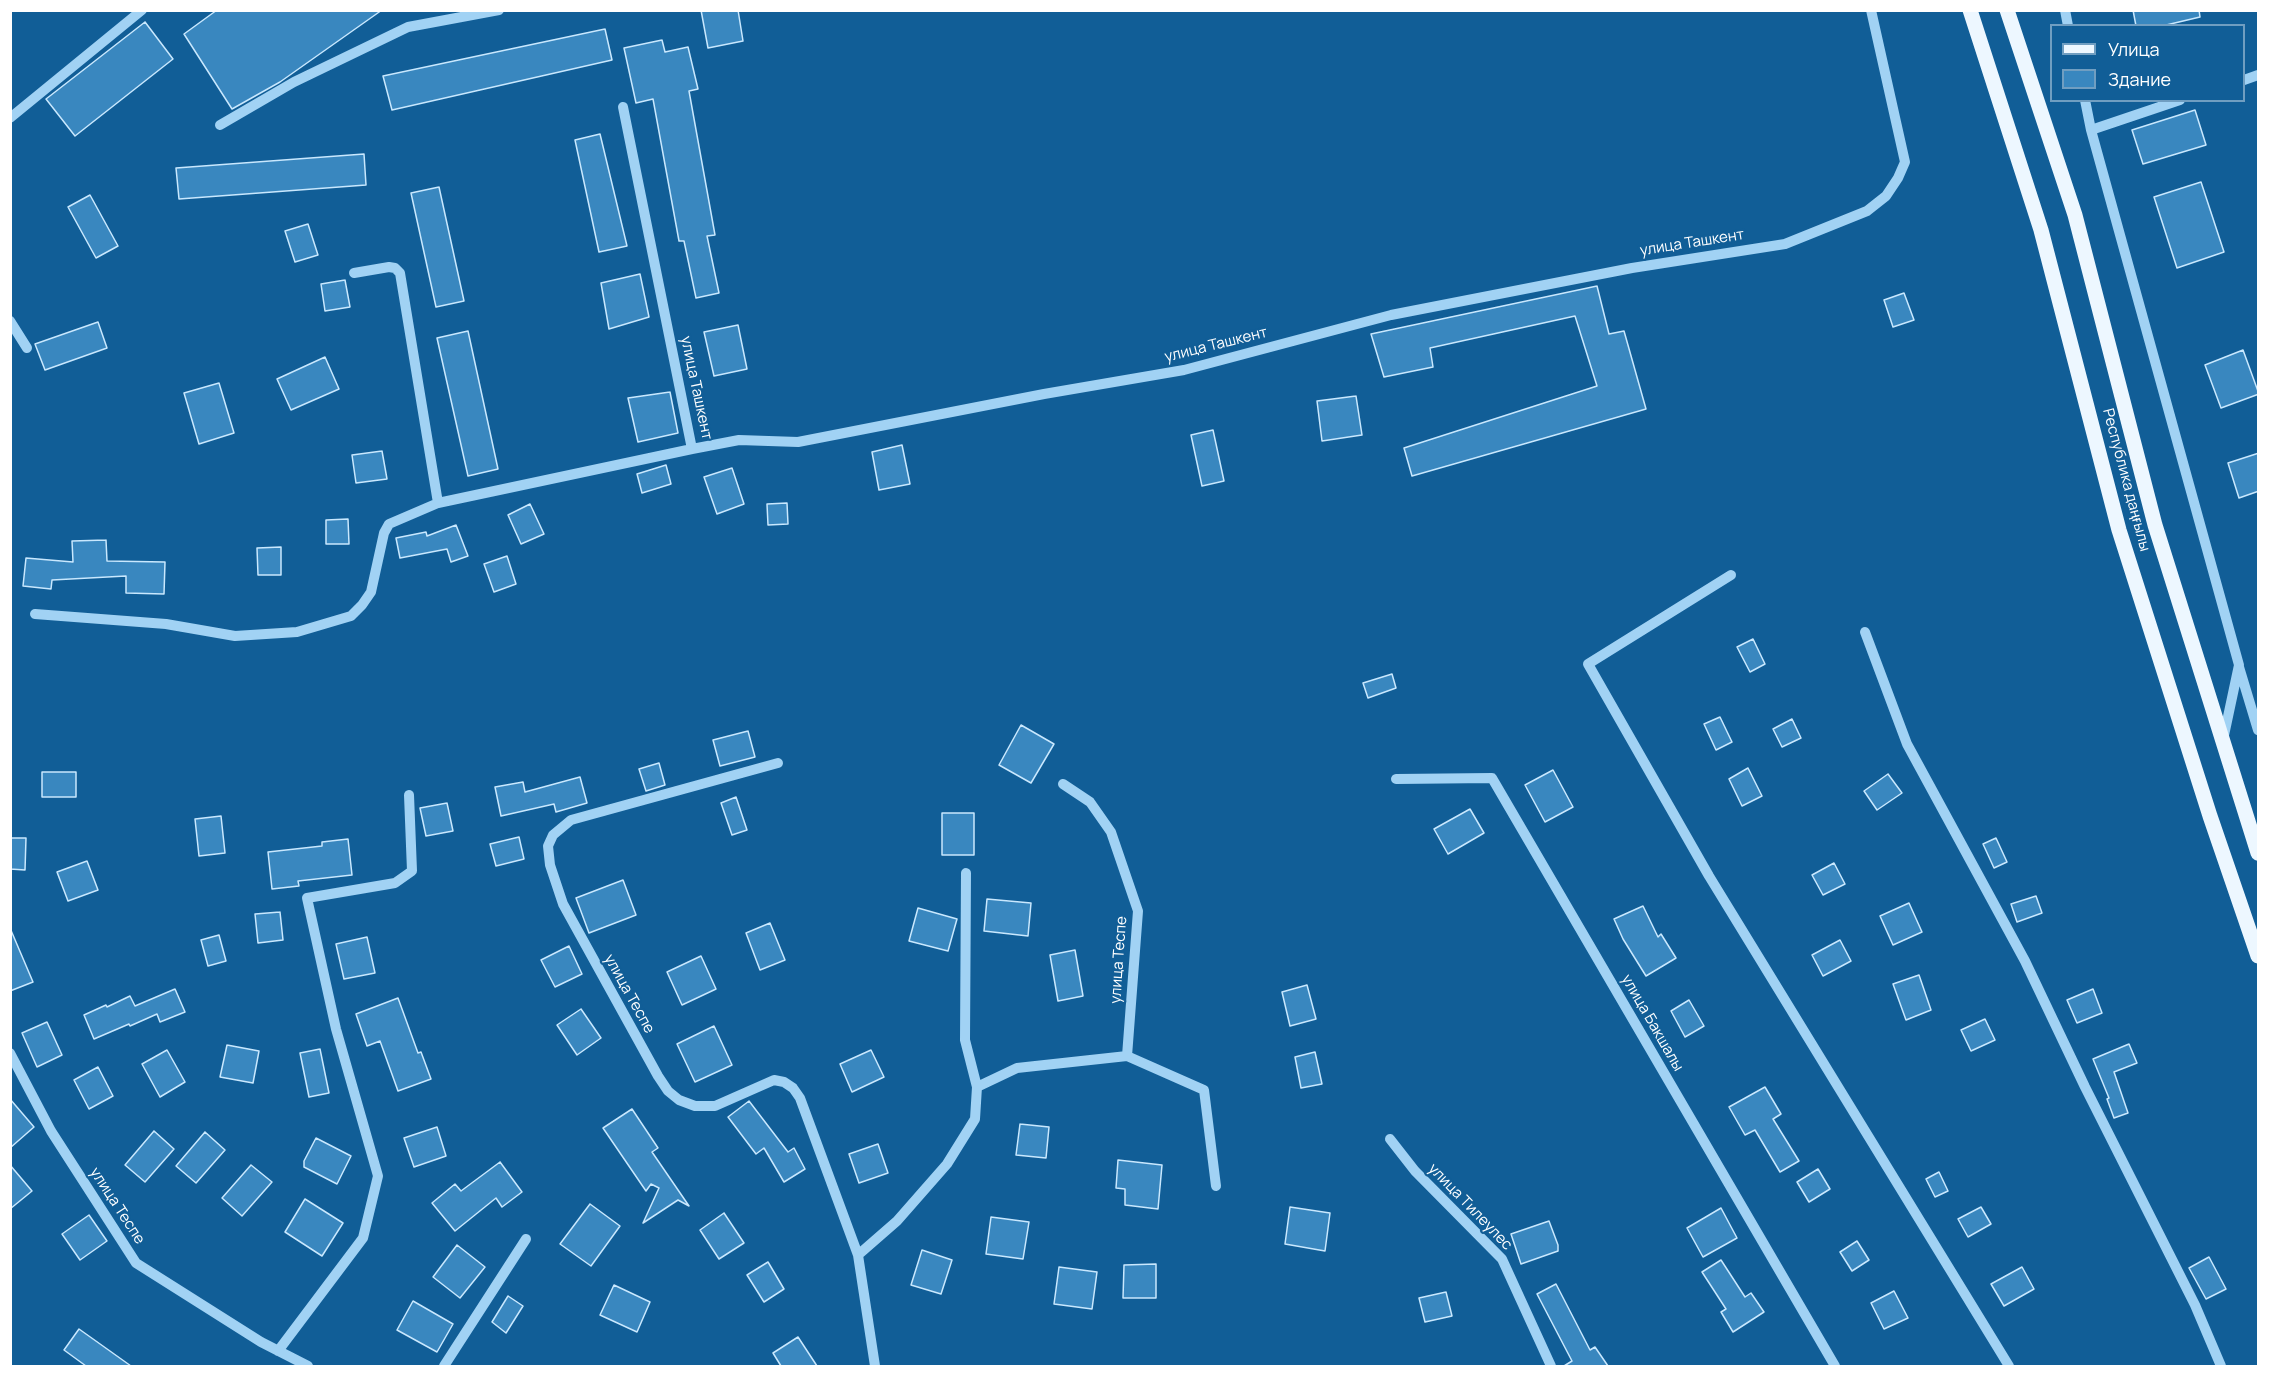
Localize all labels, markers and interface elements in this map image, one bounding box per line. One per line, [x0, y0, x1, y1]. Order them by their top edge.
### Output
legend [2050, 24, 2245, 102]
text: Улица [2108, 37, 2160, 61]
text: Здание [2108, 67, 2171, 91]
street label: улица Ташкент [1639, 226, 1745, 260]
street label: улица Ташкент [1163, 324, 1269, 366]
street label: улица Ташкент [676, 335, 716, 441]
street label: Республика даңғылы [2098, 407, 2154, 553]
street label: улица Теспе [1107, 916, 1131, 1004]
street label: улица Теспе [600, 951, 658, 1037]
street label: улица Бакшалы [1617, 971, 1687, 1075]
street label: улица Тилеулес [1424, 1160, 1516, 1254]
street label: улица Теспе [86, 1164, 148, 1248]

